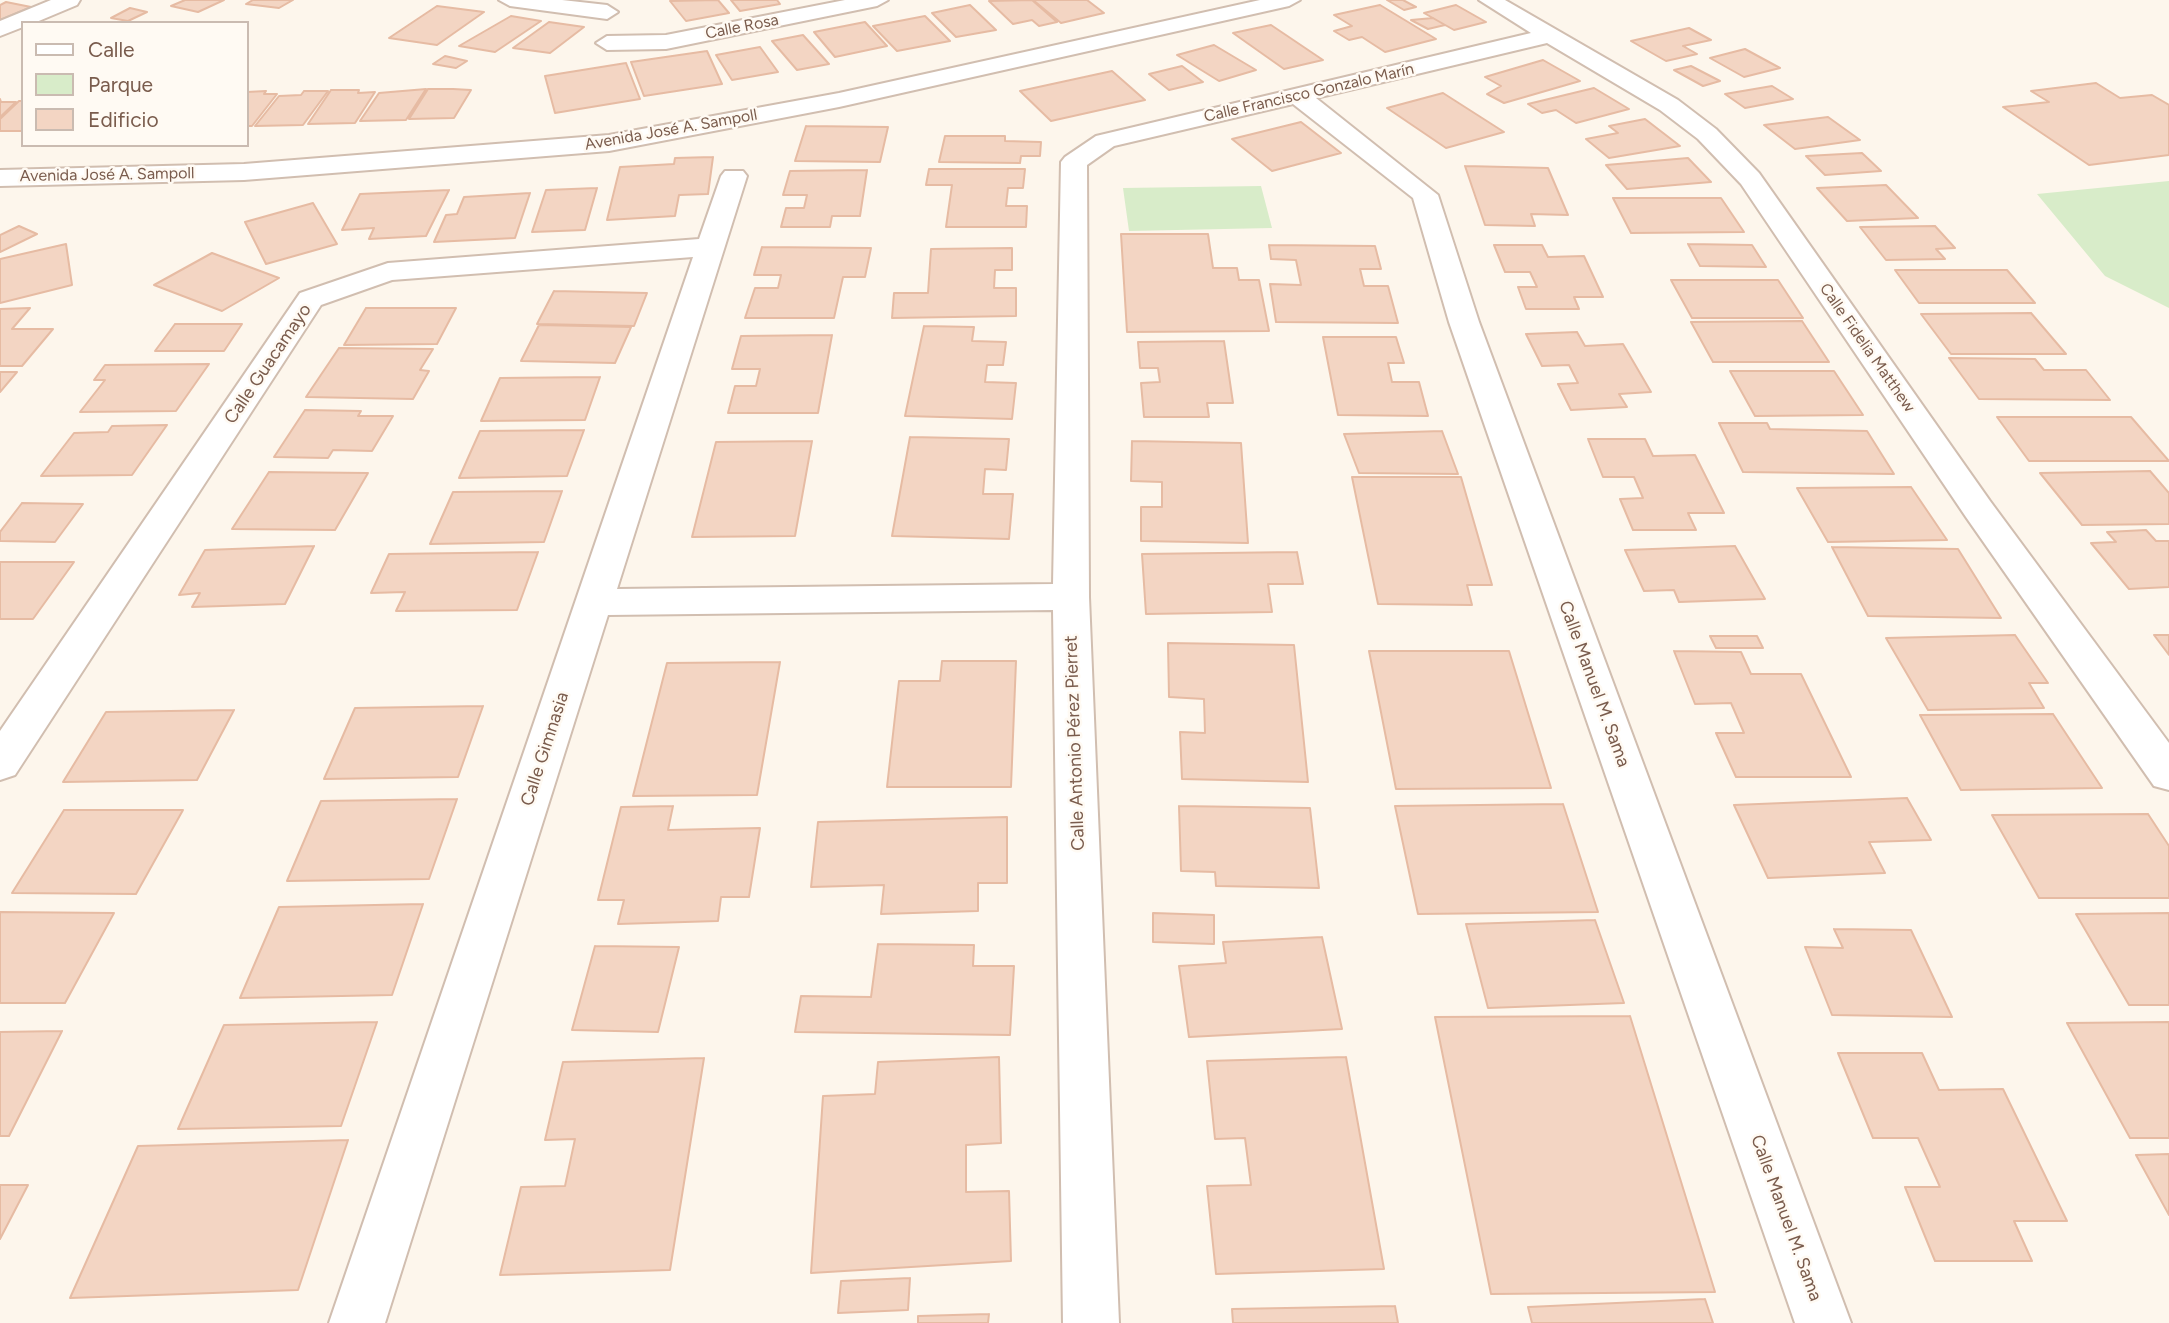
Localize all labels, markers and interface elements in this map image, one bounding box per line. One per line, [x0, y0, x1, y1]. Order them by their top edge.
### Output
street label: Calle Rosa [704, 10, 780, 44]
legend [21, 21, 248, 147]
text: Calle [88, 37, 135, 62]
street label: Calle Francisco Gonzalo Marín [1202, 59, 1416, 127]
text: Parque [88, 72, 153, 97]
street label: Avenida José A. Sampoll [583, 105, 759, 155]
text: Edificio [88, 107, 159, 132]
street label: Avenida José A. Sampoll [19, 164, 195, 186]
street label: Calle Fidelia Matthew [1815, 280, 1919, 416]
street label: Calle Guacamayo [220, 300, 316, 428]
street label: Calle Manuel M. Sama [1554, 598, 1634, 770]
street label: Calle Antonio Pérez Pierret [1060, 635, 1090, 851]
street label: Calle Gimnasia [516, 689, 574, 809]
street label: Calle Manuel M. Sama [1746, 1132, 1826, 1304]

